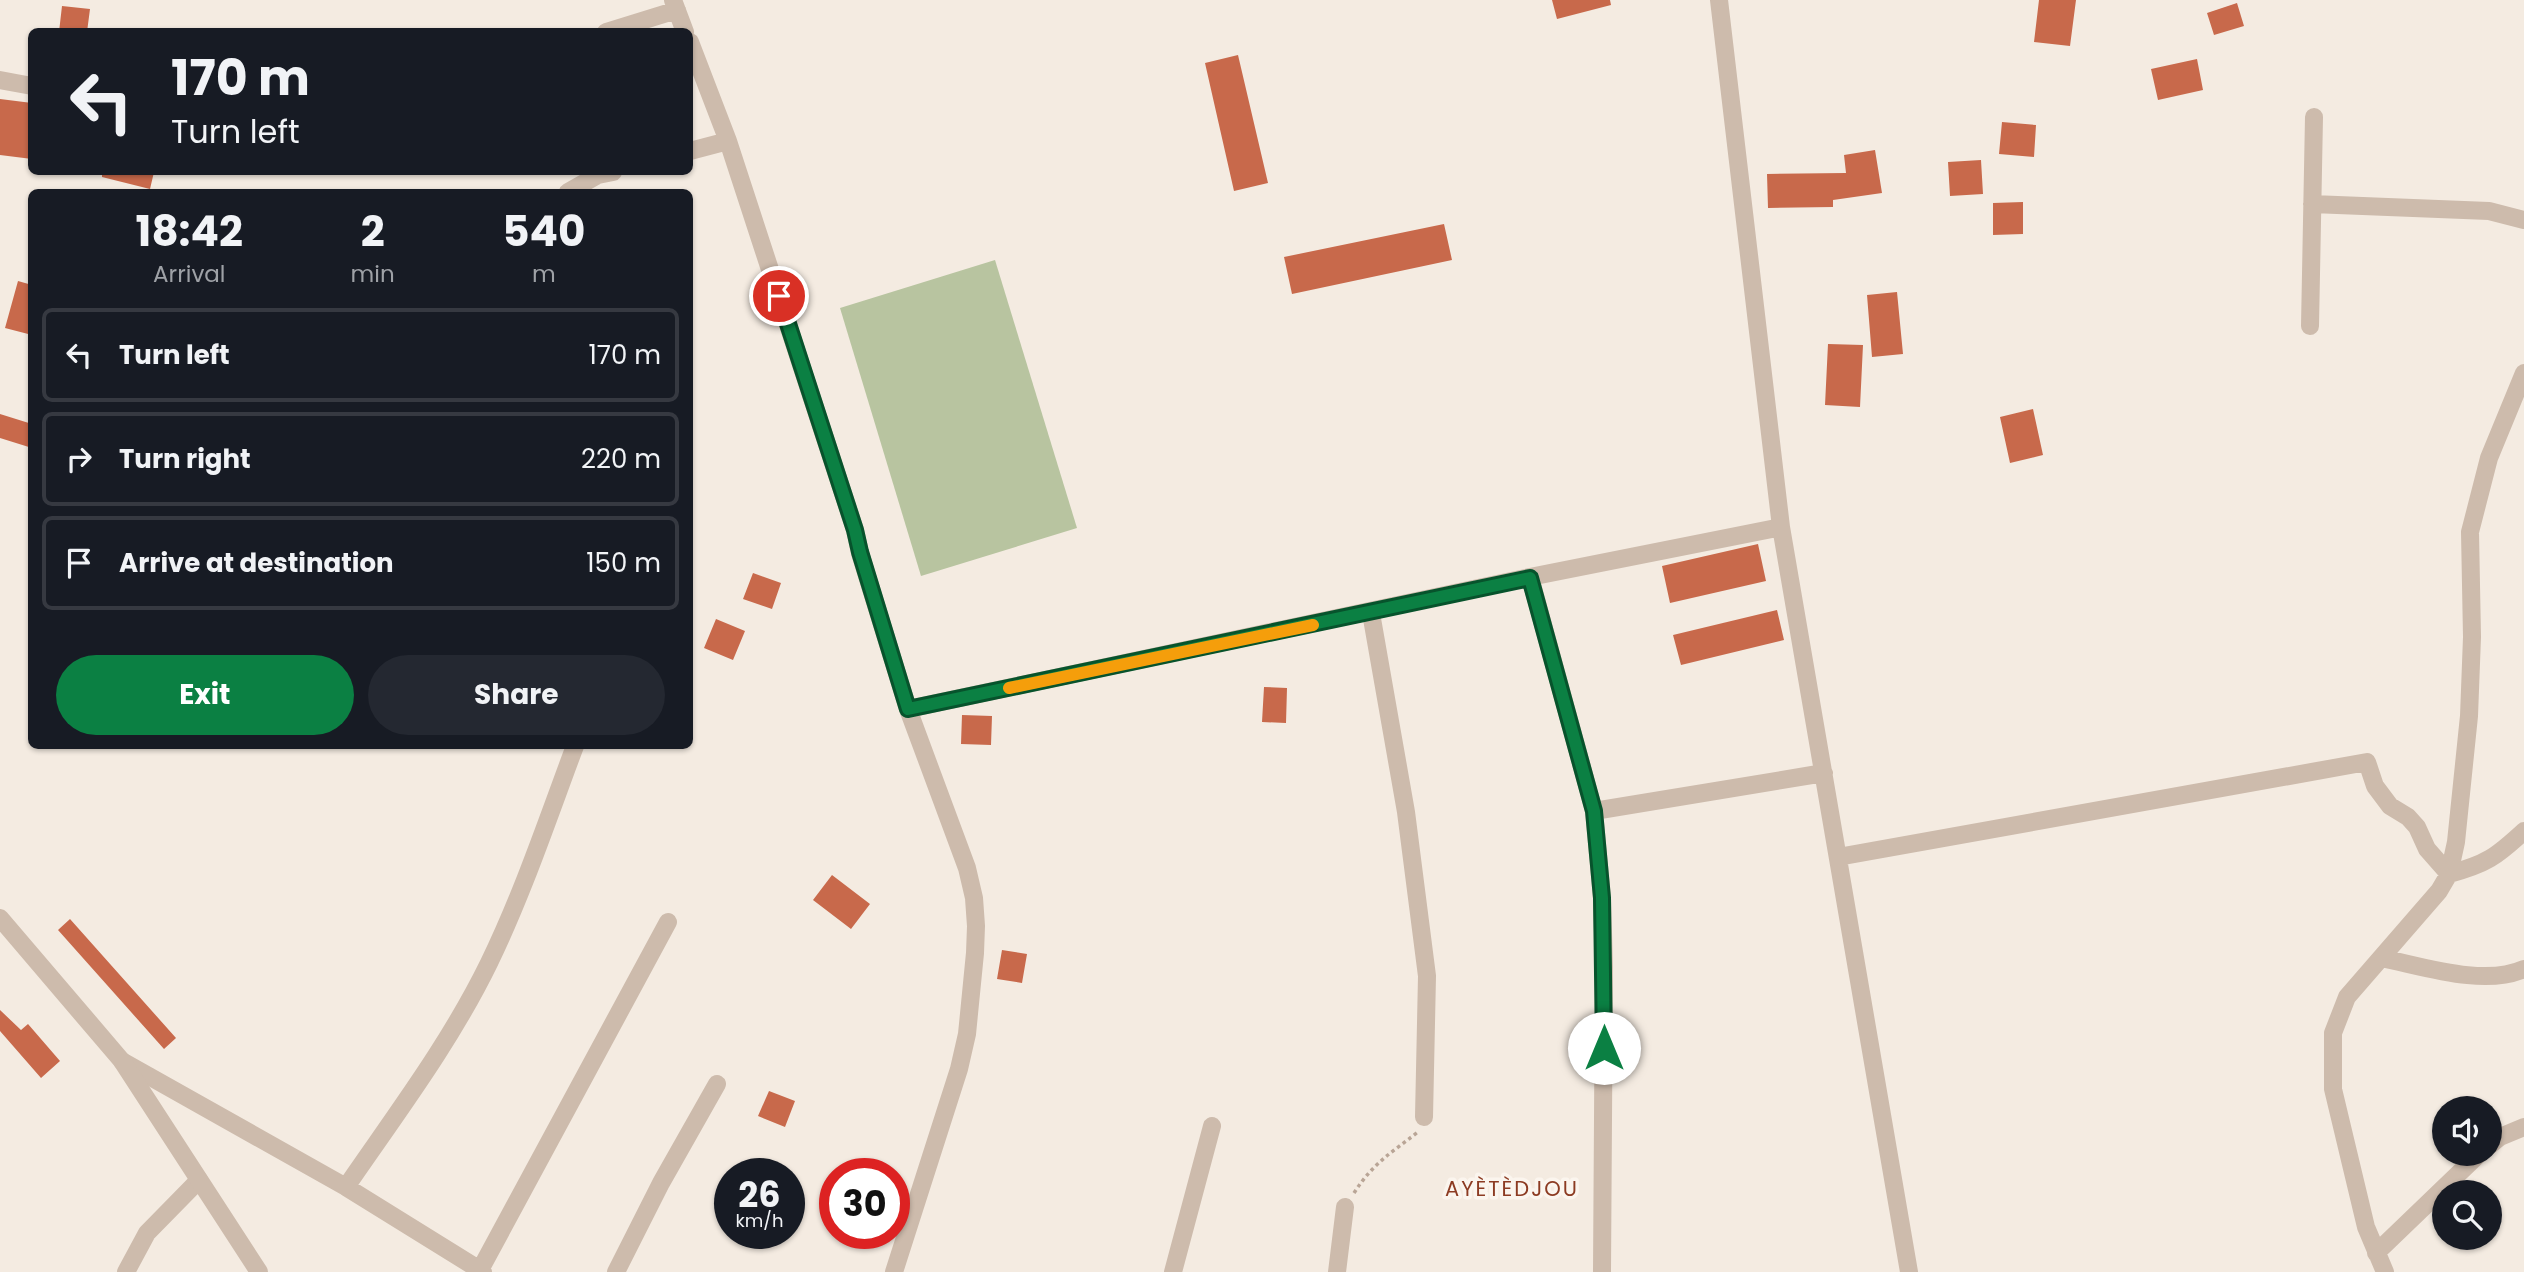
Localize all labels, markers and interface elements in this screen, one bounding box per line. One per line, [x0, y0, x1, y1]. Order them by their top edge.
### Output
text: 170 m [171, 44, 310, 112]
icon: left [56, 56, 147, 147]
text: Turn left [171, 109, 300, 154]
text: 18:42 [136, 202, 243, 261]
text: 2 [361, 202, 385, 261]
text: 540 [502, 202, 585, 261]
text: Arrival [153, 258, 226, 290]
text: min [351, 258, 395, 290]
text: m [532, 258, 556, 290]
pin [749, 266, 809, 326]
icon: arrive [760, 277, 798, 315]
icon: left [60, 336, 98, 374]
text: Turn left [119, 337, 230, 373]
text: 170 m [588, 337, 661, 373]
icon: right [60, 440, 98, 478]
text: Turn right [119, 441, 251, 477]
text: 220 m [581, 441, 661, 477]
icon: arrive [60, 544, 98, 582]
text: Arrive at destination [119, 545, 394, 581]
text: 150 m [586, 545, 661, 581]
button: Exit [56, 655, 354, 735]
button: Share [368, 655, 665, 735]
position arrow [1567, 1011, 1641, 1085]
map controls [2432, 1096, 2502, 1250]
button: sound [2432, 1096, 2502, 1166]
speed limit sign: 30 [819, 1158, 910, 1249]
text: 26 [738, 1170, 781, 1219]
district label: AYÈTÈDJOU [1445, 1174, 1579, 1203]
button: search [2432, 1180, 2502, 1250]
text: km/h [736, 1208, 783, 1233]

